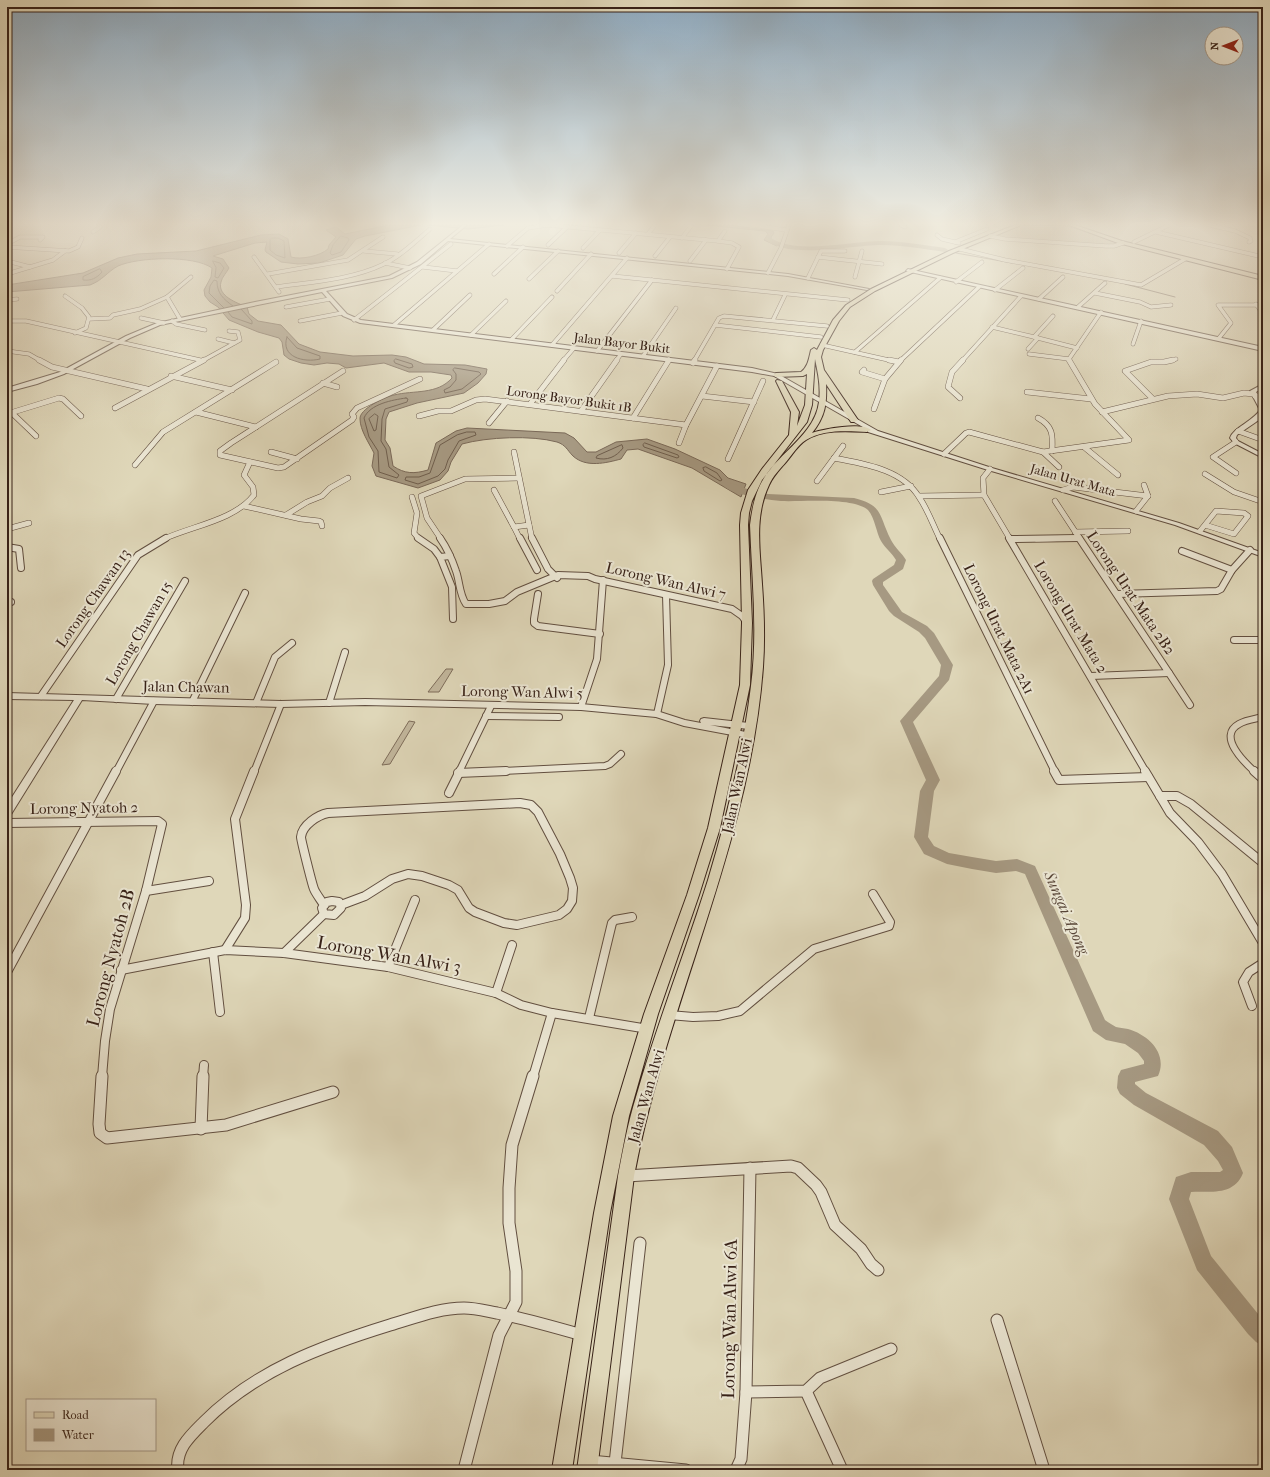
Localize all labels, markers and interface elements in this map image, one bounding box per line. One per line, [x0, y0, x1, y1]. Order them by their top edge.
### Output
north arrow [1204, 26, 1244, 66]
text: N [1208, 41, 1221, 50]
street label: Jalan Bayor Bukit [572, 330, 672, 356]
street label: Lorong Bayor Bukit 1B [505, 383, 633, 415]
street label: Jalan Urat Mata [1028, 460, 1118, 500]
street label: Lorong Urat Mata 2B2 [1083, 528, 1179, 658]
street label: Lorong Chawan 13 [52, 545, 134, 651]
street label: Lorong Wan Alwi 7 [604, 558, 728, 604]
street label: Lorong Urat Mata 2 [1030, 558, 1112, 677]
street label: Lorong Urat Mata 2A1 [960, 561, 1038, 697]
street label: Lorong Chawan 15 [102, 578, 176, 688]
street label: Jalan Chawan [141, 677, 230, 697]
street label: Lorong Wan Alwi 5 [461, 682, 583, 702]
street label: Jalan Wan Alwi [718, 736, 756, 836]
street label: Lorong Nyatoh 2 [30, 798, 139, 818]
water label: Sungai Apong [1040, 867, 1094, 959]
street label: Lorong Nyatoh 2B [83, 887, 139, 1029]
street label: Lorong Wan Alwi 3 [315, 932, 463, 978]
street label: Jalan Wan Alwi [624, 1046, 668, 1146]
street label: Lorong Wan Alwi 6A [718, 1239, 742, 1399]
legend [26, 1399, 156, 1451]
text: Road [62, 1408, 89, 1422]
text: Water [61, 1428, 95, 1442]

